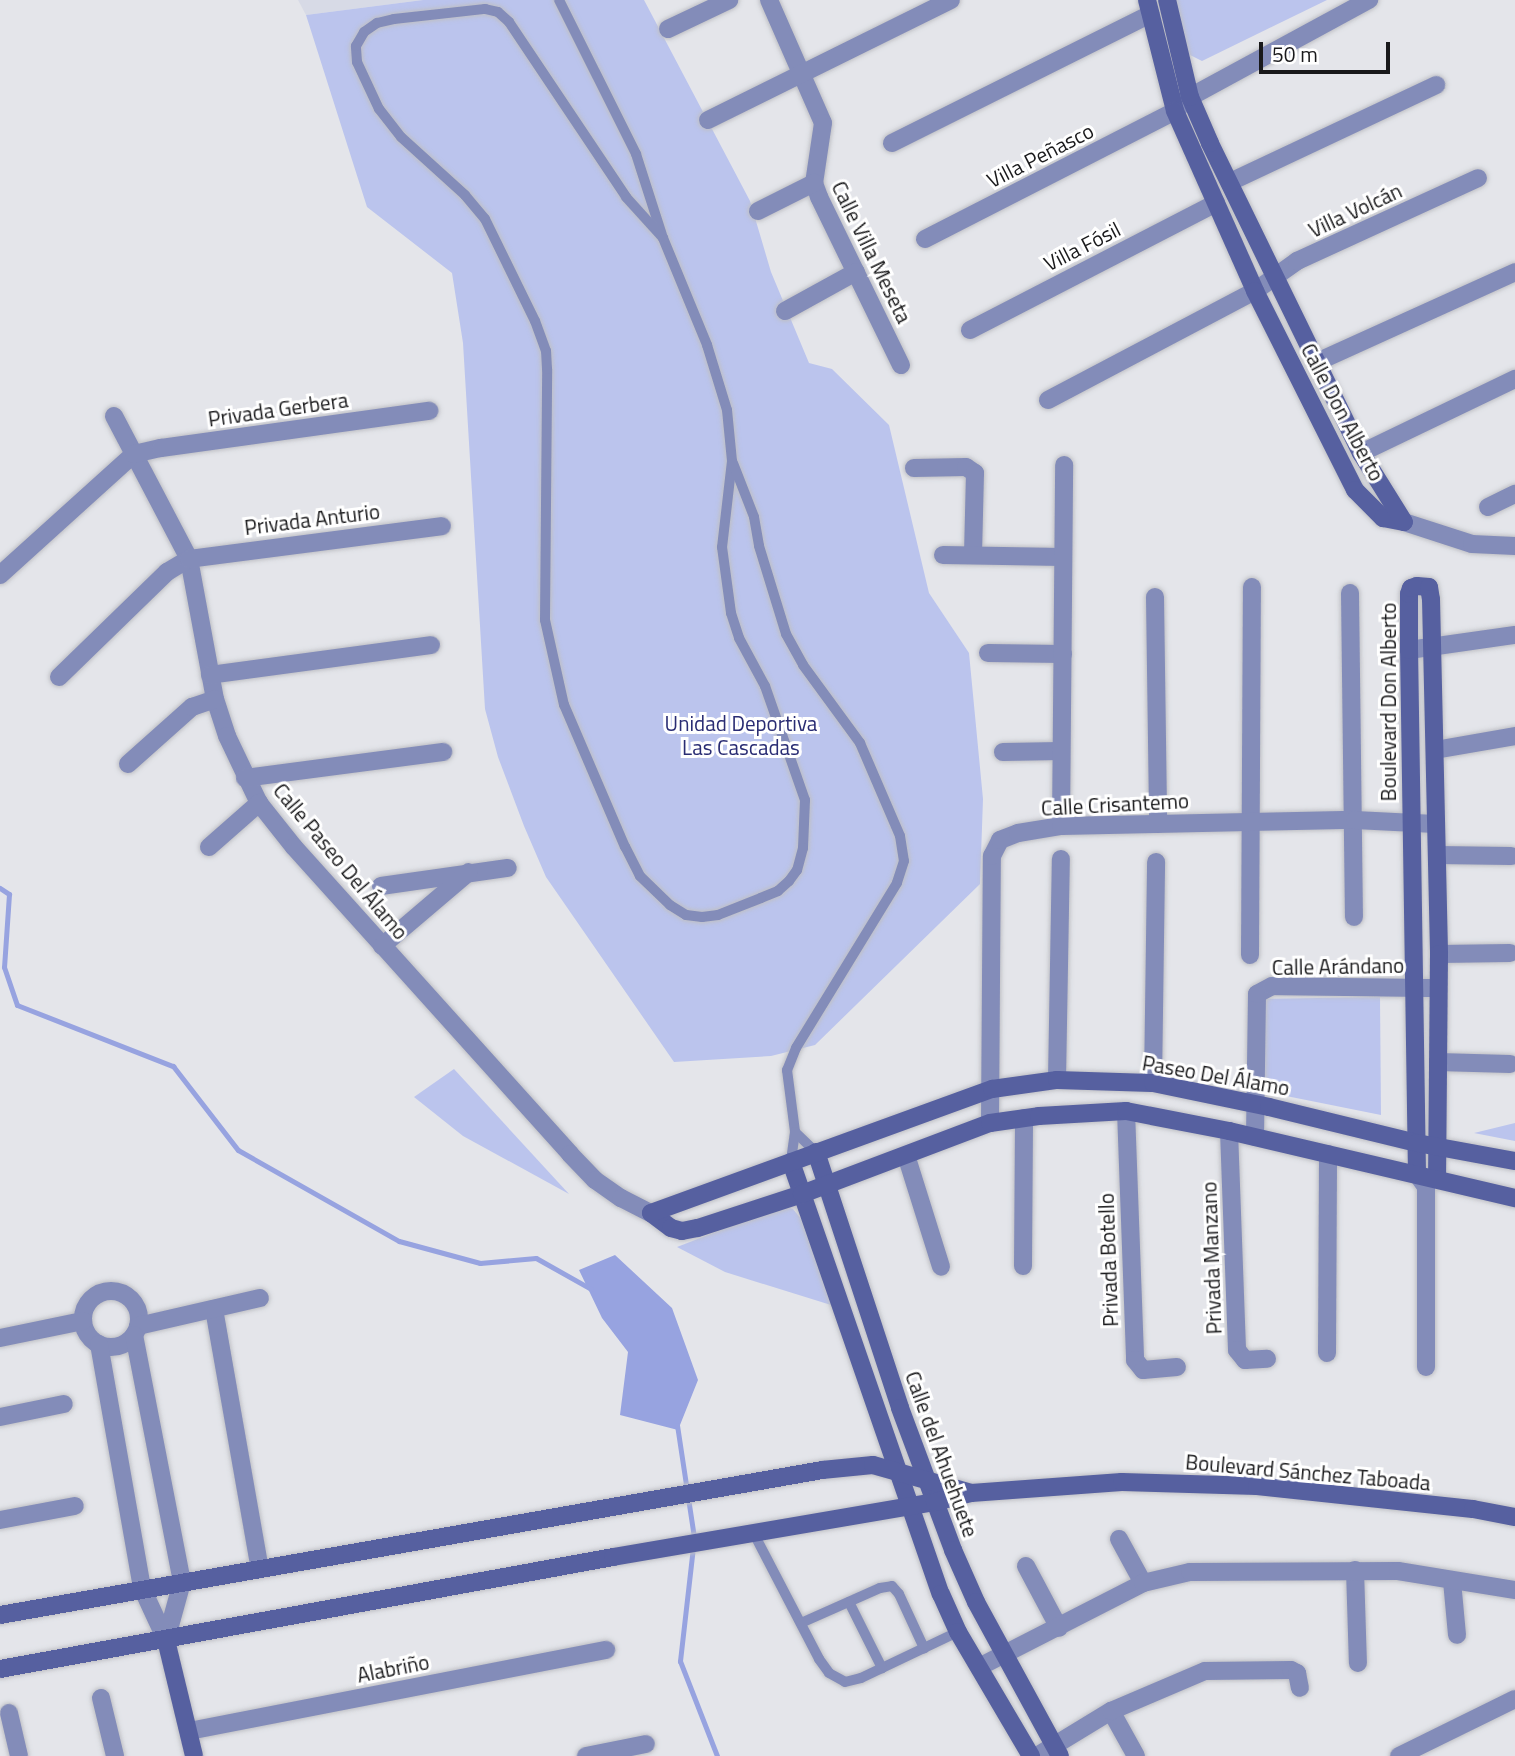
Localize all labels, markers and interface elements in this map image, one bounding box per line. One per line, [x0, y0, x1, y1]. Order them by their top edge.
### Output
scale bar [1263, 28, 1394, 72]
text: 50 m [1272, 38, 1318, 70]
street label: Villa Peñasco [982, 117, 1098, 193]
street label: Calle Villa Meseta [827, 177, 917, 327]
street label: Villa Volcán [1304, 177, 1406, 243]
street label: Villa Fósil [1039, 216, 1125, 276]
street label: Calle Don Alberto [1296, 339, 1390, 485]
street label: Privada Gerbera [206, 387, 350, 431]
street label: Privada Anturio [243, 498, 381, 540]
street label: Boulevard Don Alberto [1375, 603, 1401, 801]
park label: Unidad Deportiva Las Cascadas [665, 710, 817, 760]
street label: Calle Paseo Del Álamo [268, 778, 414, 944]
street label: Calle Crisantemo [1040, 788, 1190, 820]
street label: Calle Arándano [1272, 952, 1404, 980]
street label: Paseo Del Álamo [1140, 1050, 1292, 1100]
street label: Privada Manzano [1196, 1181, 1226, 1335]
street label: Privada Botello [1093, 1193, 1123, 1327]
street label: Calle del Ahuehuete [900, 1368, 984, 1540]
street label: Boulevard Sánchez Taboada [1184, 1449, 1432, 1495]
street label: Alabriño [355, 1649, 431, 1687]

